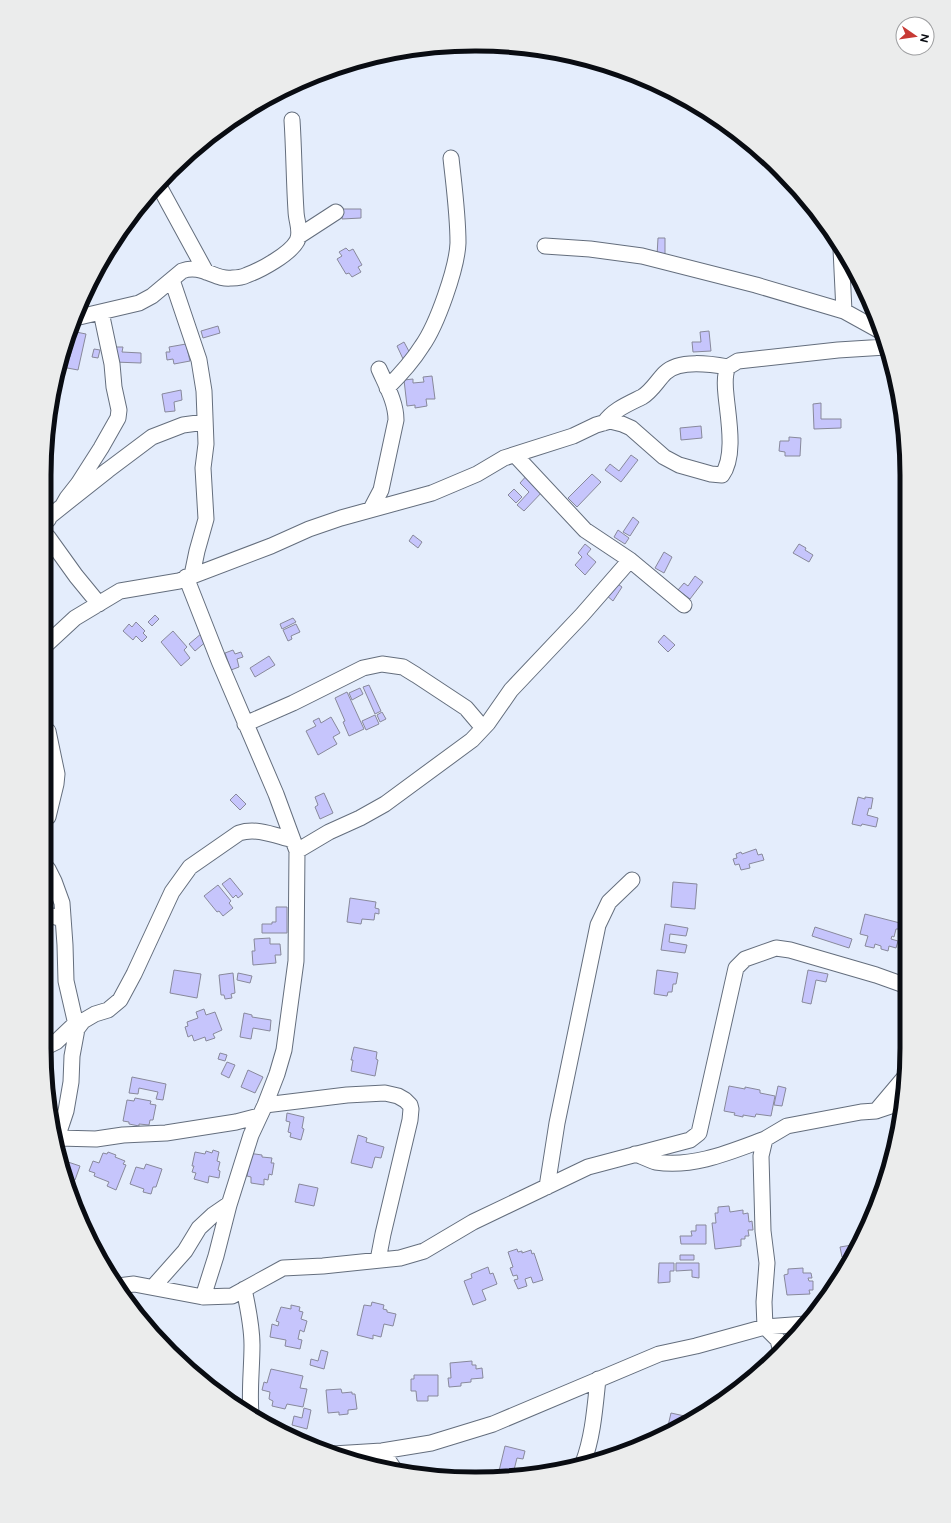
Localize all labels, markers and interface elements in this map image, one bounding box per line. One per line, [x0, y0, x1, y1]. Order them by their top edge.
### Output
north arrow [895, 16, 935, 56]
text: N [917, 33, 932, 44]

